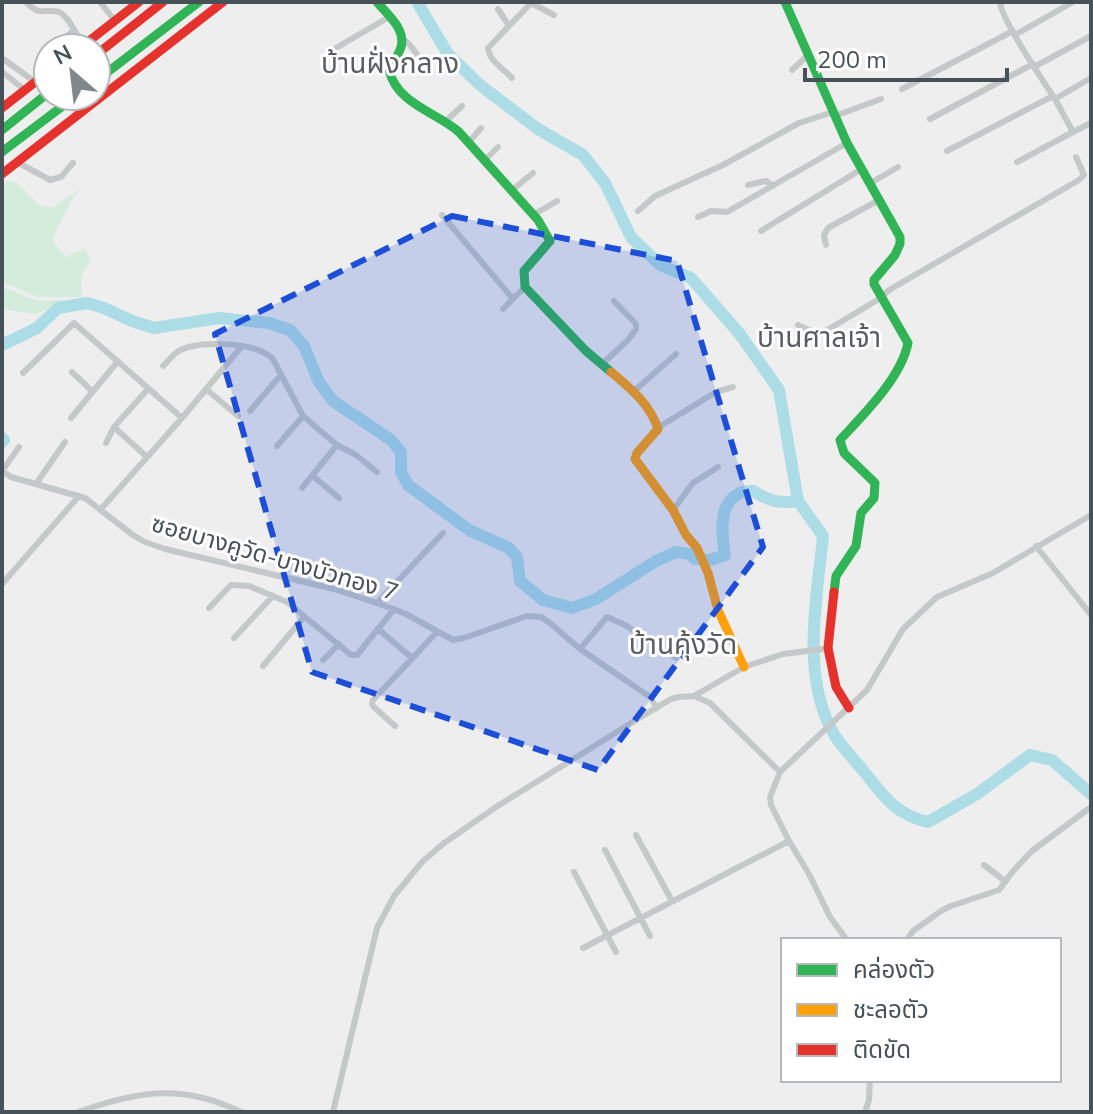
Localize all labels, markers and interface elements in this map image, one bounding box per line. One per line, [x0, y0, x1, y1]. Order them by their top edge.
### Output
north arrow [32, 32, 112, 112]
scale bar [805, 32, 1007, 82]
text: N [49, 38, 77, 72]
text: 200 m [817, 44, 887, 76]
district label: บ้านฝั่งกลาง [321, 45, 459, 83]
district label: บ้านศาลเจ้า [757, 319, 881, 357]
street label: ซอยบางคูวัด-บางบัวทอง 7 [148, 507, 402, 609]
district label: บ้านคุ้งวัด [629, 626, 737, 664]
legend [781, 938, 1061, 1082]
text: คล่องตัว [853, 954, 935, 986]
text: ชะลอตัว [853, 994, 929, 1026]
text: ติดขัด [853, 1034, 911, 1066]

